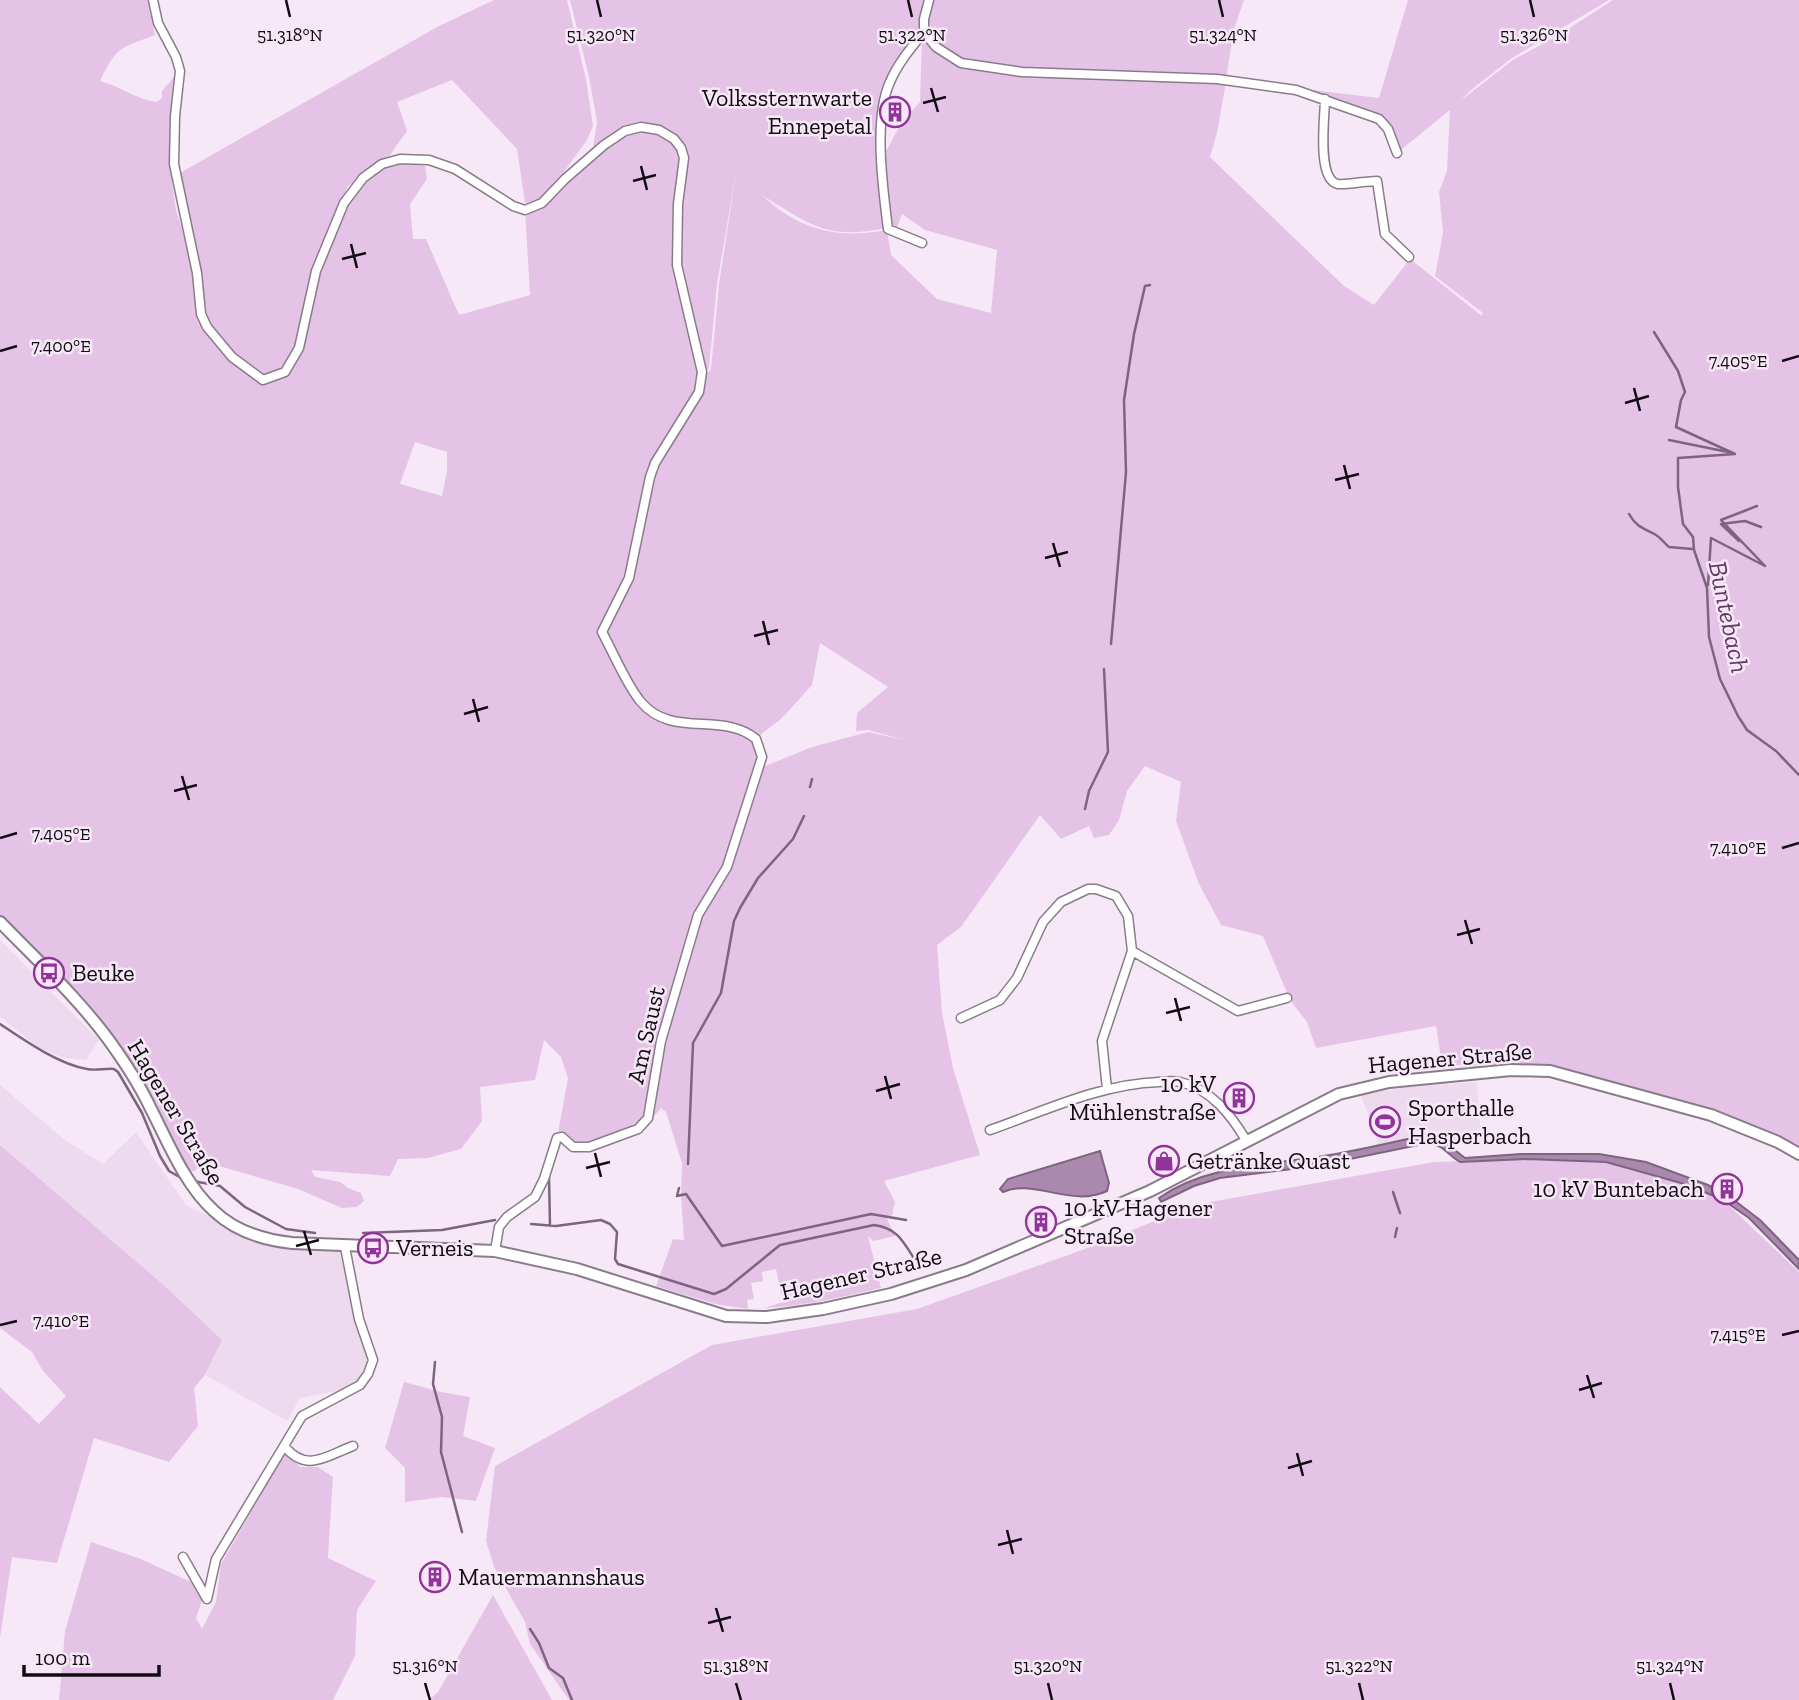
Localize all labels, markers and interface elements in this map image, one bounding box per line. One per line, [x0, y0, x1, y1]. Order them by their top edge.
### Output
text: 51.318°N [257, 24, 323, 46]
text: 51.320°N [567, 24, 635, 46]
text: 51.322°N [878, 24, 946, 46]
text: 51.324°N [1189, 24, 1257, 46]
text: 51.326°N [1500, 24, 1568, 46]
place label: Volkssternwarte Ennepetal [701, 83, 872, 140]
building icon: Volkssternwarte Ennepetal [878, 95, 912, 129]
text: 7.400°E [31, 335, 91, 357]
text: 7.405°E [1709, 350, 1767, 372]
water label: Buntebach [1702, 558, 1756, 676]
text: 7.405°E [32, 823, 90, 845]
text: 7.410°E [1710, 837, 1766, 859]
bus stop icon: Beuke [32, 956, 66, 990]
place label: Beuke [72, 958, 135, 987]
street label: Am Saust [620, 983, 671, 1086]
street label: Hagener Straße [122, 1034, 231, 1190]
street label: Hagener Straße [1367, 1036, 1533, 1079]
place label: 10 kV Mühlenstraße [1069, 1069, 1216, 1126]
building icon: 10 kV Mühlenstraße [1222, 1081, 1256, 1115]
place label: Sporthalle Hasperbach [1408, 1093, 1532, 1150]
sports icon: Sporthalle Hasperbach [1368, 1105, 1402, 1139]
shop icon: Getränke Quast [1147, 1144, 1181, 1178]
place label: Getränke Quast [1187, 1146, 1350, 1175]
building icon: 10 kV Buntebach [1710, 1172, 1744, 1206]
place label: 10 kV Buntebach [1533, 1174, 1705, 1203]
place label: 10 kV Hagener Straße [1064, 1193, 1213, 1250]
building icon: 10 kV Hagener Straße [1024, 1205, 1058, 1239]
bus stop icon: Verneis [356, 1231, 390, 1265]
place label: Verneis [395, 1233, 474, 1262]
street label: Hagener Straße [778, 1241, 944, 1306]
text: 7.410°E [33, 1310, 89, 1332]
text: 7.415°E [1710, 1324, 1766, 1346]
building icon: Mauermannshaus [418, 1560, 452, 1594]
place label: Mauermannshaus [458, 1562, 645, 1591]
scale bar [24, 1634, 159, 1678]
text: 100 m [35, 1645, 90, 1670]
text: 51.316°N [392, 1655, 458, 1677]
text: 51.318°N [703, 1655, 769, 1677]
text: 51.320°N [1014, 1655, 1082, 1677]
text: 51.322°N [1325, 1655, 1393, 1677]
text: 51.324°N [1636, 1655, 1704, 1677]

